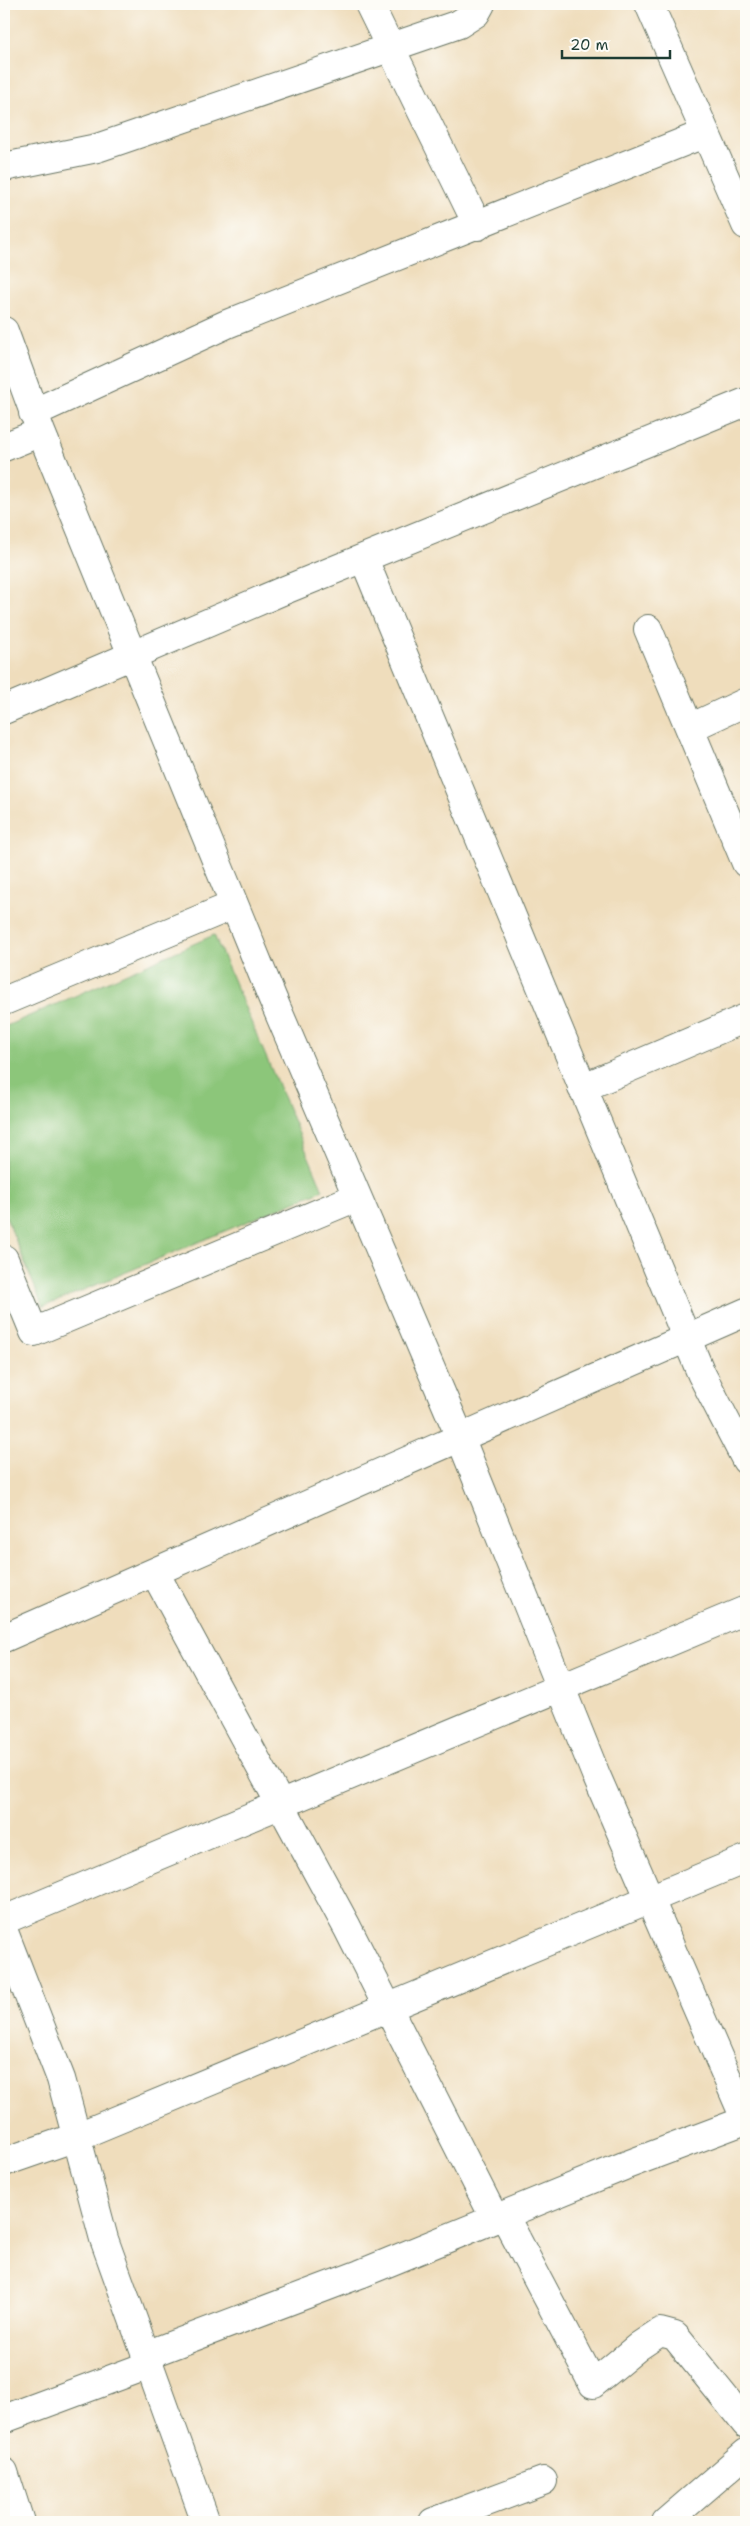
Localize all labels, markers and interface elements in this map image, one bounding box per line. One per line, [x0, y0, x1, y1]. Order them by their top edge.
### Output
scale bar [562, 28, 670, 60]
text: 20 m [570, 35, 609, 55]

